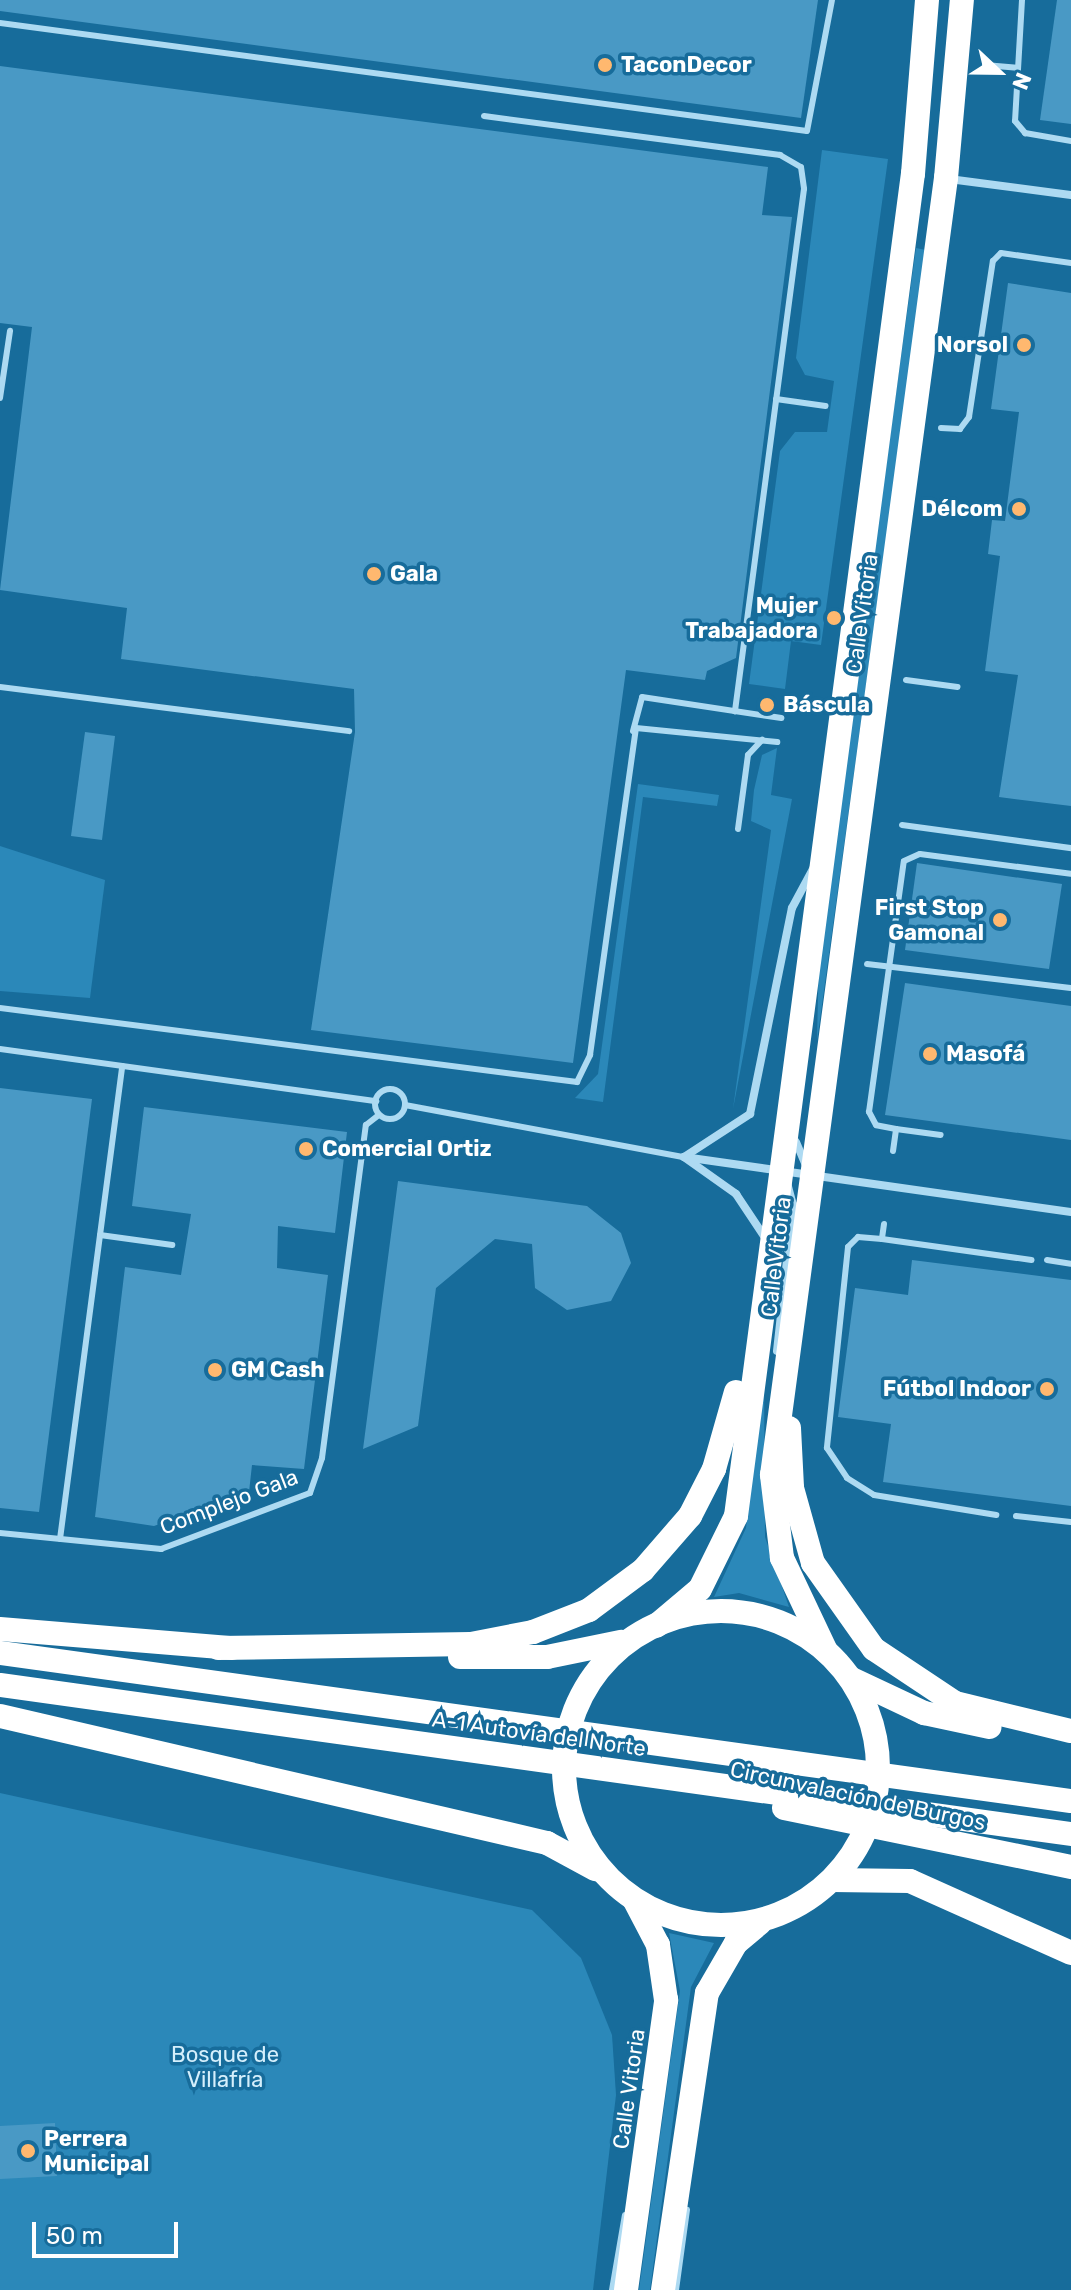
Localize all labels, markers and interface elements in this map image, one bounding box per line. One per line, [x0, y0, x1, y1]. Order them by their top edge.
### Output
north arrow [959, 32, 1039, 112]
place label: TaconDecor [621, 52, 752, 78]
marker: TaconDecor [596, 56, 614, 74]
text: N [1006, 69, 1037, 94]
place label: Norsol [937, 332, 1008, 358]
marker: Norsol [1015, 336, 1033, 354]
place label: Délcom [921, 496, 1003, 522]
marker: Délcom [1010, 500, 1028, 518]
street label: Calle Vitoria [840, 552, 884, 676]
place label: Gala [390, 561, 438, 587]
marker: Gala [365, 565, 383, 583]
place label: Mujer Trabajadora [685, 592, 818, 644]
marker: Mujer Trabajadora [825, 609, 843, 627]
place label: Báscula [783, 692, 870, 718]
marker: Báscula [758, 696, 776, 714]
place label: First Stop Gamonal [875, 894, 984, 946]
marker: First Stop Gamonal [991, 911, 1009, 929]
place label: Masofá [946, 1041, 1025, 1067]
marker: Masofá [921, 1045, 939, 1063]
place label: Comercial Ortiz [322, 1136, 492, 1162]
marker: Comercial Ortiz [297, 1140, 315, 1158]
street label: Calle Vitoria [755, 1195, 797, 1319]
place label: GM Cash [231, 1357, 325, 1383]
marker: GM Cash [206, 1361, 224, 1379]
place label: Fútbol Indoor [883, 1376, 1031, 1402]
marker: Fútbol Indoor [1038, 1380, 1056, 1398]
street label: Complejo Gala [156, 1464, 302, 1540]
street label: A-1 Autovía del Norte [430, 1706, 648, 1762]
street label: Circunvalación de Burgos [728, 1756, 988, 1836]
street label: Calle Vitoria [607, 2027, 651, 2151]
park label: Bosque de Villafría [171, 2041, 279, 2092]
place label: Perrera Municipal [44, 2125, 149, 2176]
marker: Perrera Municipal [19, 2142, 37, 2160]
scale bar [36, 2206, 182, 2256]
text: 50 m [46, 2222, 103, 2250]

